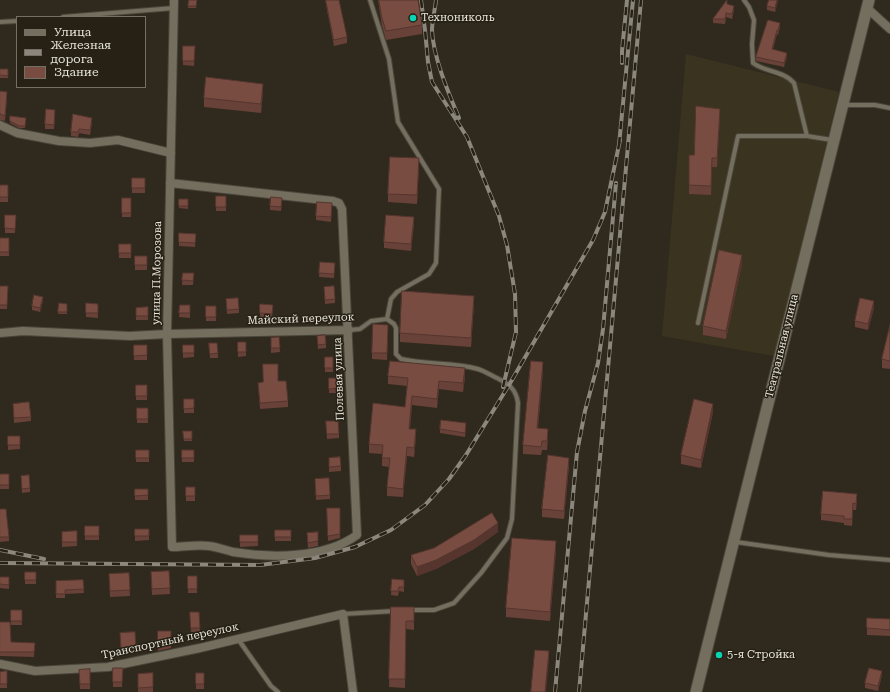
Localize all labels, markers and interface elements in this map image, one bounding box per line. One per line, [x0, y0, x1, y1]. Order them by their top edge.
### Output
place label: Технониколь [421, 11, 494, 25]
marker: Технониколь [408, 13, 418, 23]
legend [16, 16, 146, 88]
text: Улица [54, 25, 91, 39]
text: Железная дорога [50, 38, 111, 66]
text: Здание [54, 65, 98, 79]
street label: улица П.Морозова [149, 221, 165, 325]
street label: Театральная улица [763, 293, 801, 399]
street label: Майский переулок [247, 311, 355, 327]
street label: Полевая улица [331, 337, 347, 421]
street label: Транспортный переулок [100, 620, 240, 662]
place label: 5-я Стройка [727, 648, 795, 662]
marker: 5-я Стройка [714, 650, 724, 660]

